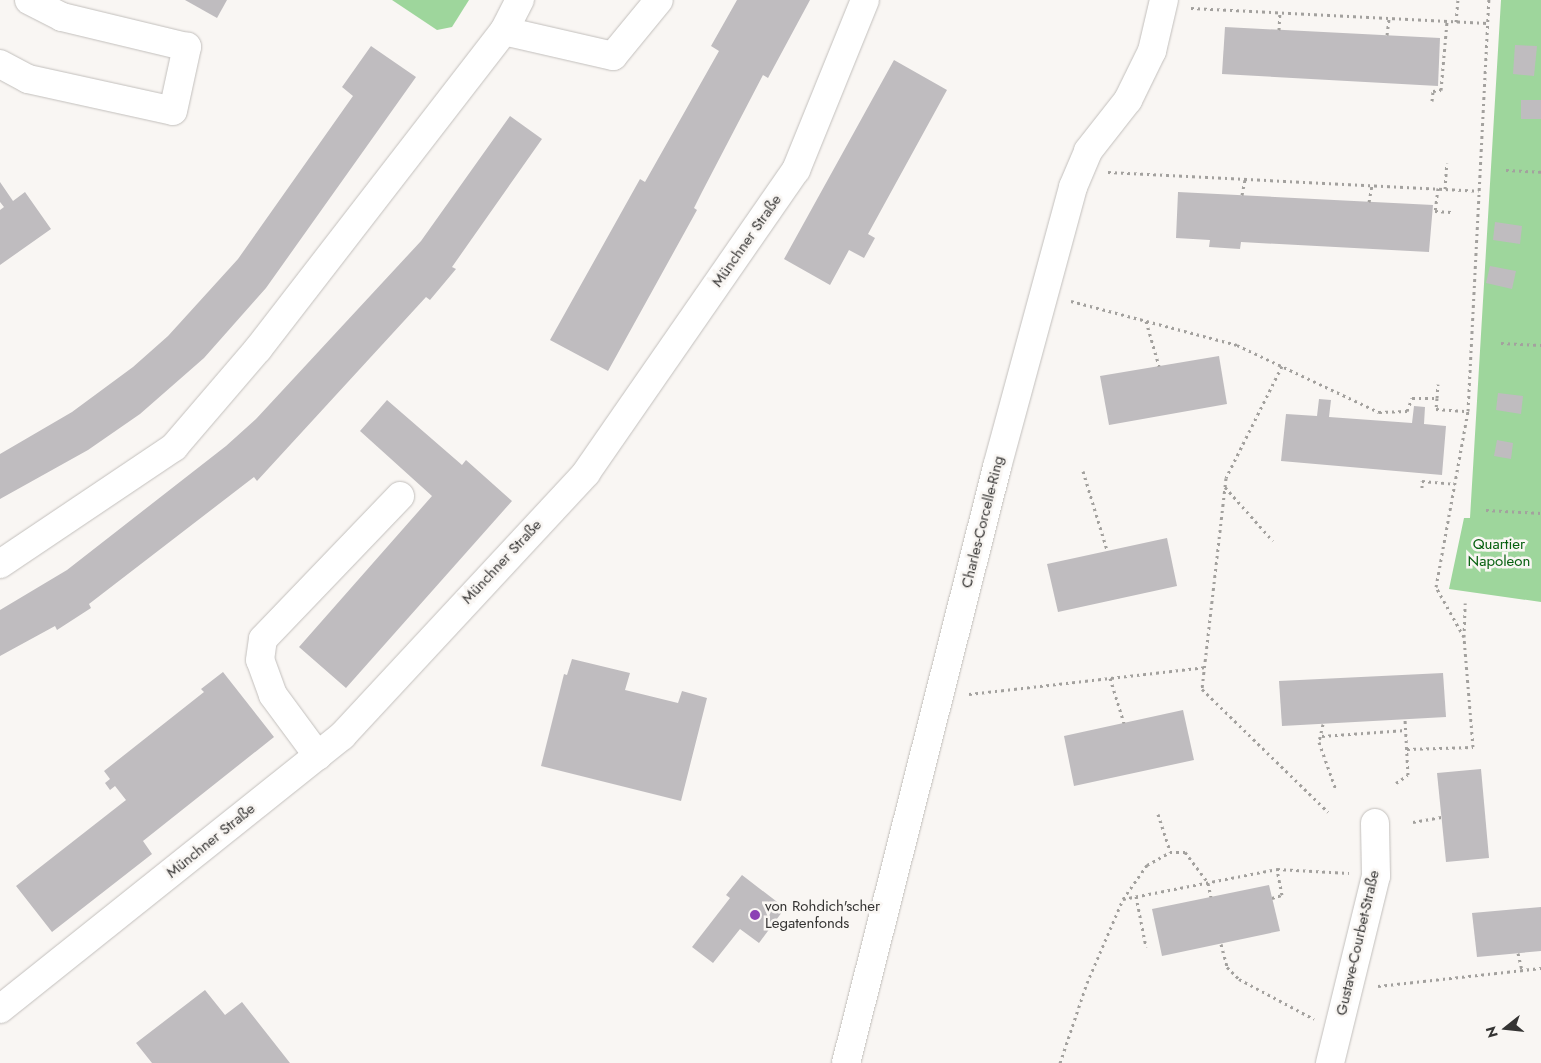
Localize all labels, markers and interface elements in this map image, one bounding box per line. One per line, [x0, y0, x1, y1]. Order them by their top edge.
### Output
street label: Münchner Straße [708, 191, 786, 291]
street label: Charles-Corcelle-Ring [958, 454, 1008, 590]
street label: Münchner Straße [458, 516, 546, 608]
park label: Quartier Napoleon [1468, 535, 1530, 570]
street label: Münchner Straße [163, 800, 259, 882]
street label: Gustave-Courbet-Straße [1333, 869, 1383, 1017]
place label: von Rohdich'scher Legatenfonds [765, 897, 880, 932]
marker: von Rohdich'scher Legatenfonds [749, 909, 761, 921]
north arrow [1481, 1003, 1531, 1053]
text: N [1480, 1024, 1503, 1040]

